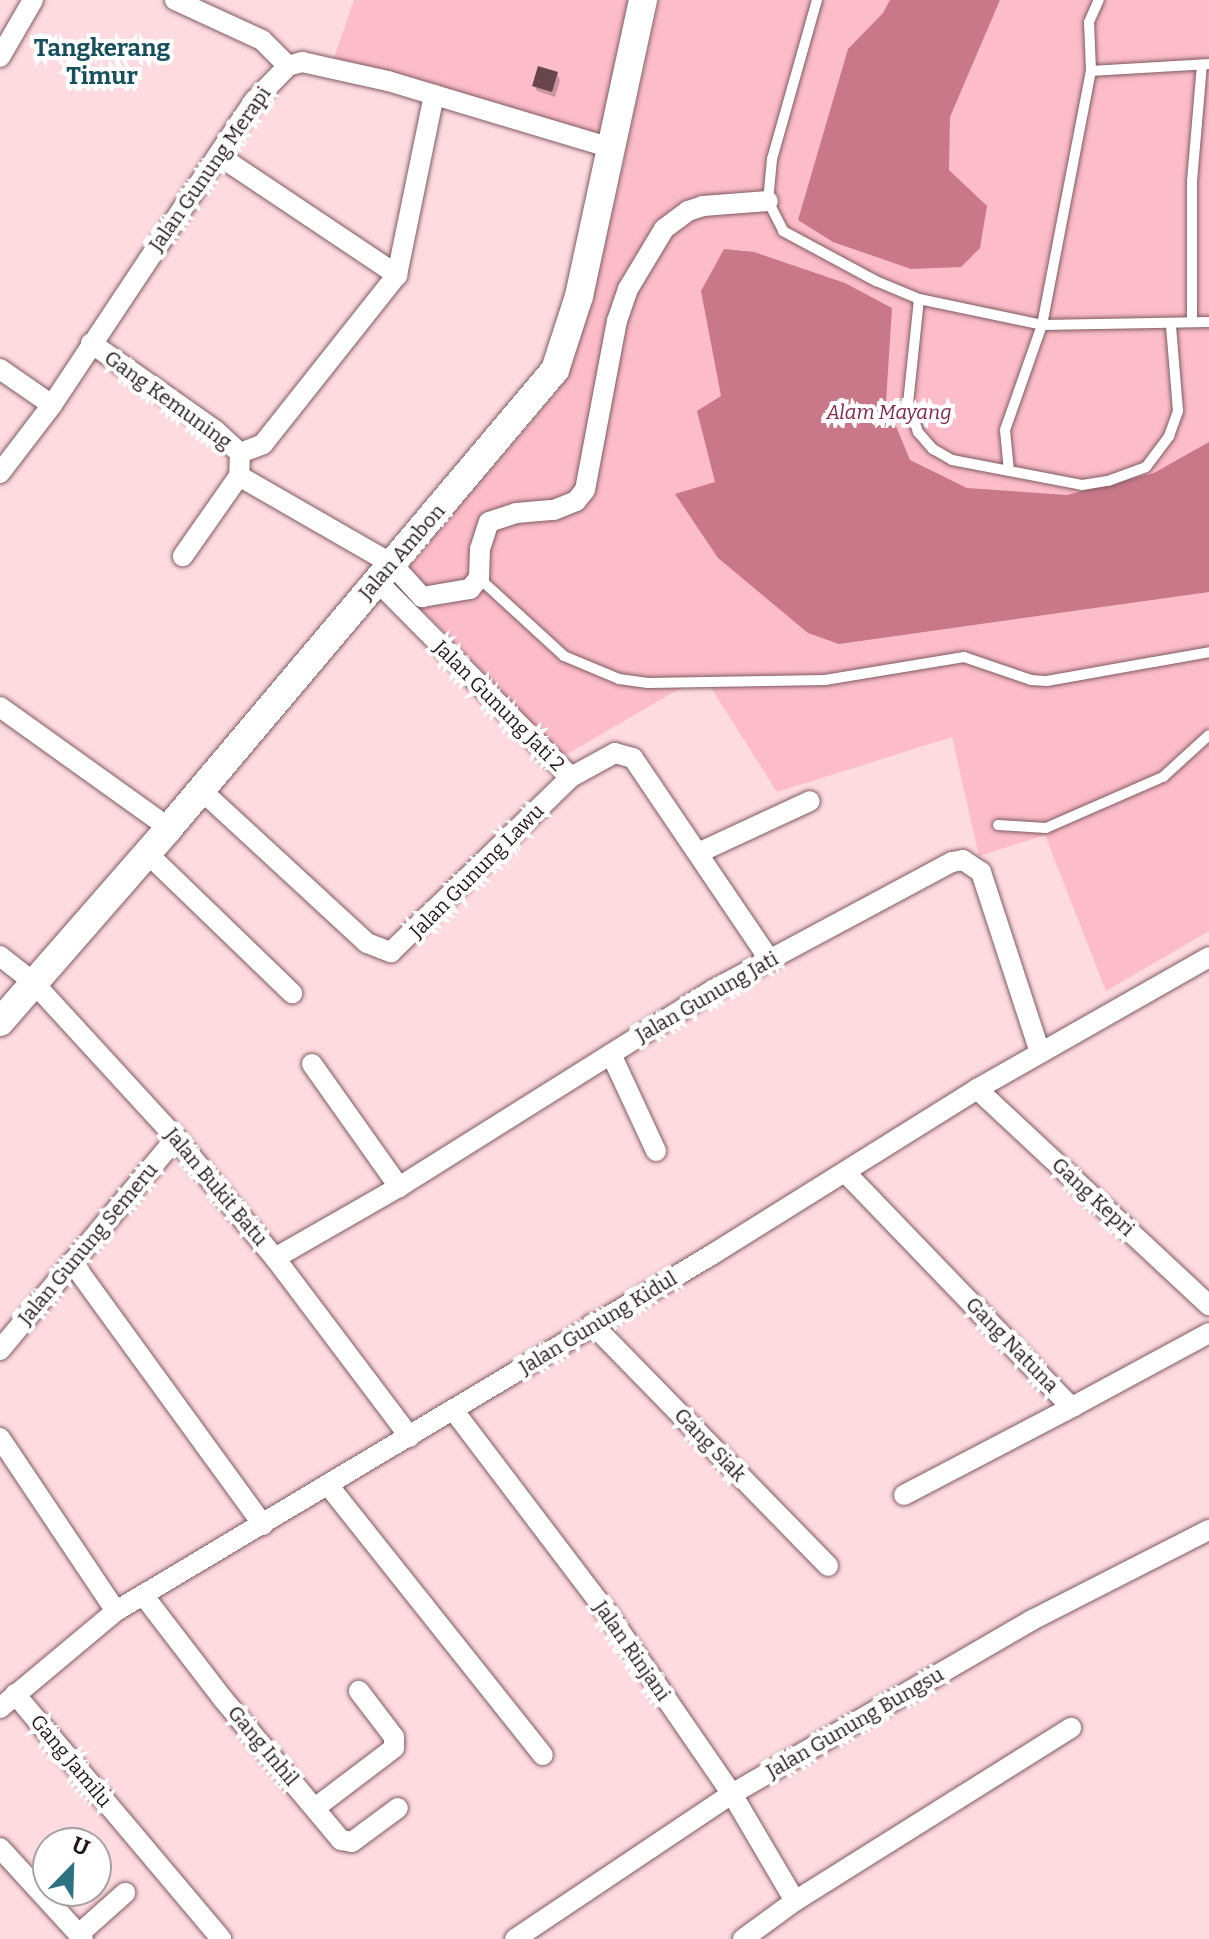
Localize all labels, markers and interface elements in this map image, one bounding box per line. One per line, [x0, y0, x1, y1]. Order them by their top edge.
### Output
district label: Tangkerang Timur [34, 35, 170, 91]
street label: Jalan Gunung Merapi [144, 82, 276, 256]
street label: Gang Kemuning [100, 346, 236, 454]
park label: Alam Mayang [826, 400, 952, 424]
street label: Jalan Ambon [354, 499, 450, 605]
street label: Jalan Gunung Jati 2 [429, 636, 569, 776]
street label: Jalan Gunung Lawu [405, 799, 549, 943]
street label: Jalan Gunung Jati [632, 947, 782, 1047]
street label: Jalan Bukit Batu [160, 1123, 272, 1251]
street label: Gang Kepri [1047, 1153, 1139, 1241]
street label: Jalan Gunung Semeru [13, 1158, 163, 1330]
street label: Jalan Gunung Kidul [515, 1266, 681, 1380]
street label: Gang Natuna [961, 1292, 1063, 1398]
street label: Gang Siak [669, 1403, 751, 1487]
street label: Jalan Rinjani [589, 1596, 675, 1706]
street label: Jalan Gunung Bungsu [762, 1662, 948, 1784]
street label: Gang Inhil [223, 1701, 303, 1791]
street label: Gang Jamilu [25, 1710, 117, 1812]
north arrow [32, 1827, 112, 1907]
text: U [68, 1831, 94, 1862]

